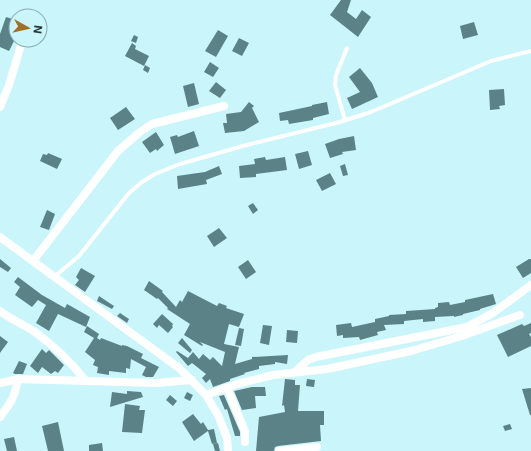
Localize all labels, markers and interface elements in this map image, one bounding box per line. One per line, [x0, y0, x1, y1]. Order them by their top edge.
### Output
north arrow [8, 8, 48, 48]
text: N [30, 24, 45, 35]

